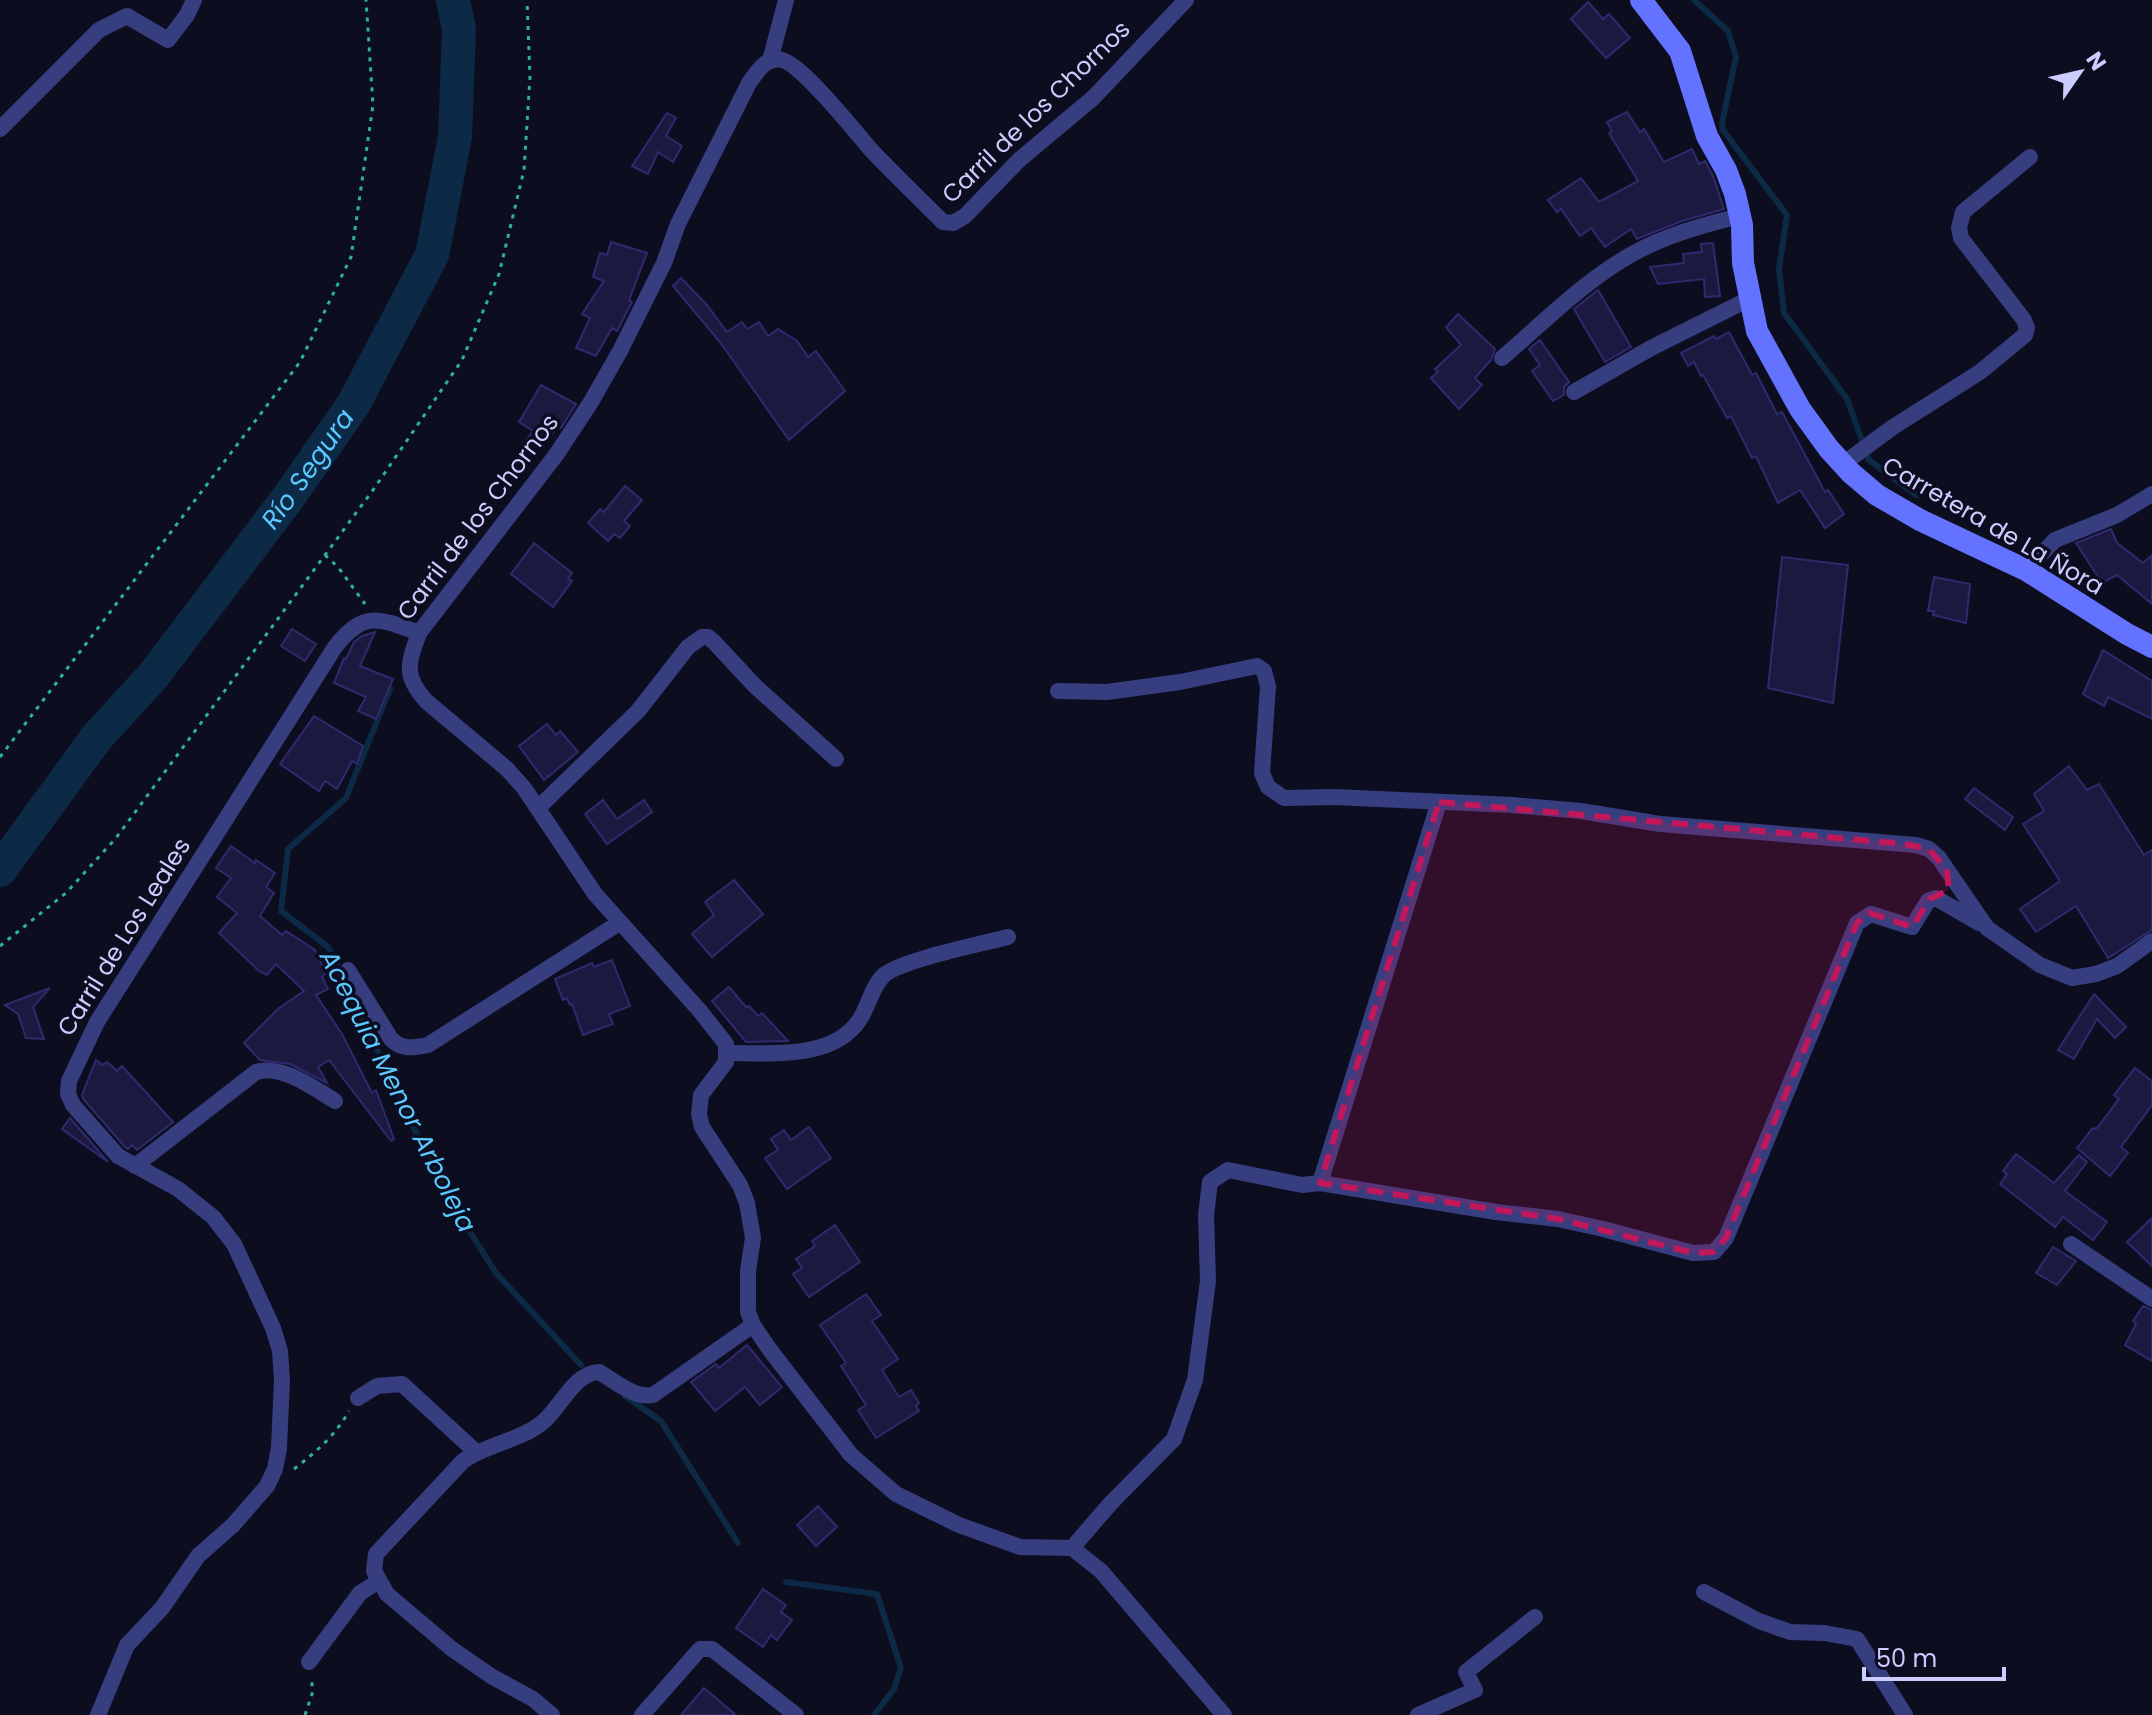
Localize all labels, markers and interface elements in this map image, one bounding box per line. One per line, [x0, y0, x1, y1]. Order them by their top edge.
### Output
street label: Carril de los Chornos [934, 13, 1137, 210]
north arrow [2040, 32, 2120, 112]
text: N [2079, 46, 2114, 77]
water label: Río Segura [253, 402, 363, 536]
street label: Carril de los Chornos [389, 407, 566, 626]
street label: Carretera de La Ñora [1876, 449, 2110, 603]
street label: Carril de Los Leales [49, 831, 198, 1042]
water label: Acequia Menor Arboleja [311, 943, 485, 1238]
scale bar [1864, 1631, 2004, 1681]
text: 50 m [1876, 1642, 1937, 1675]

